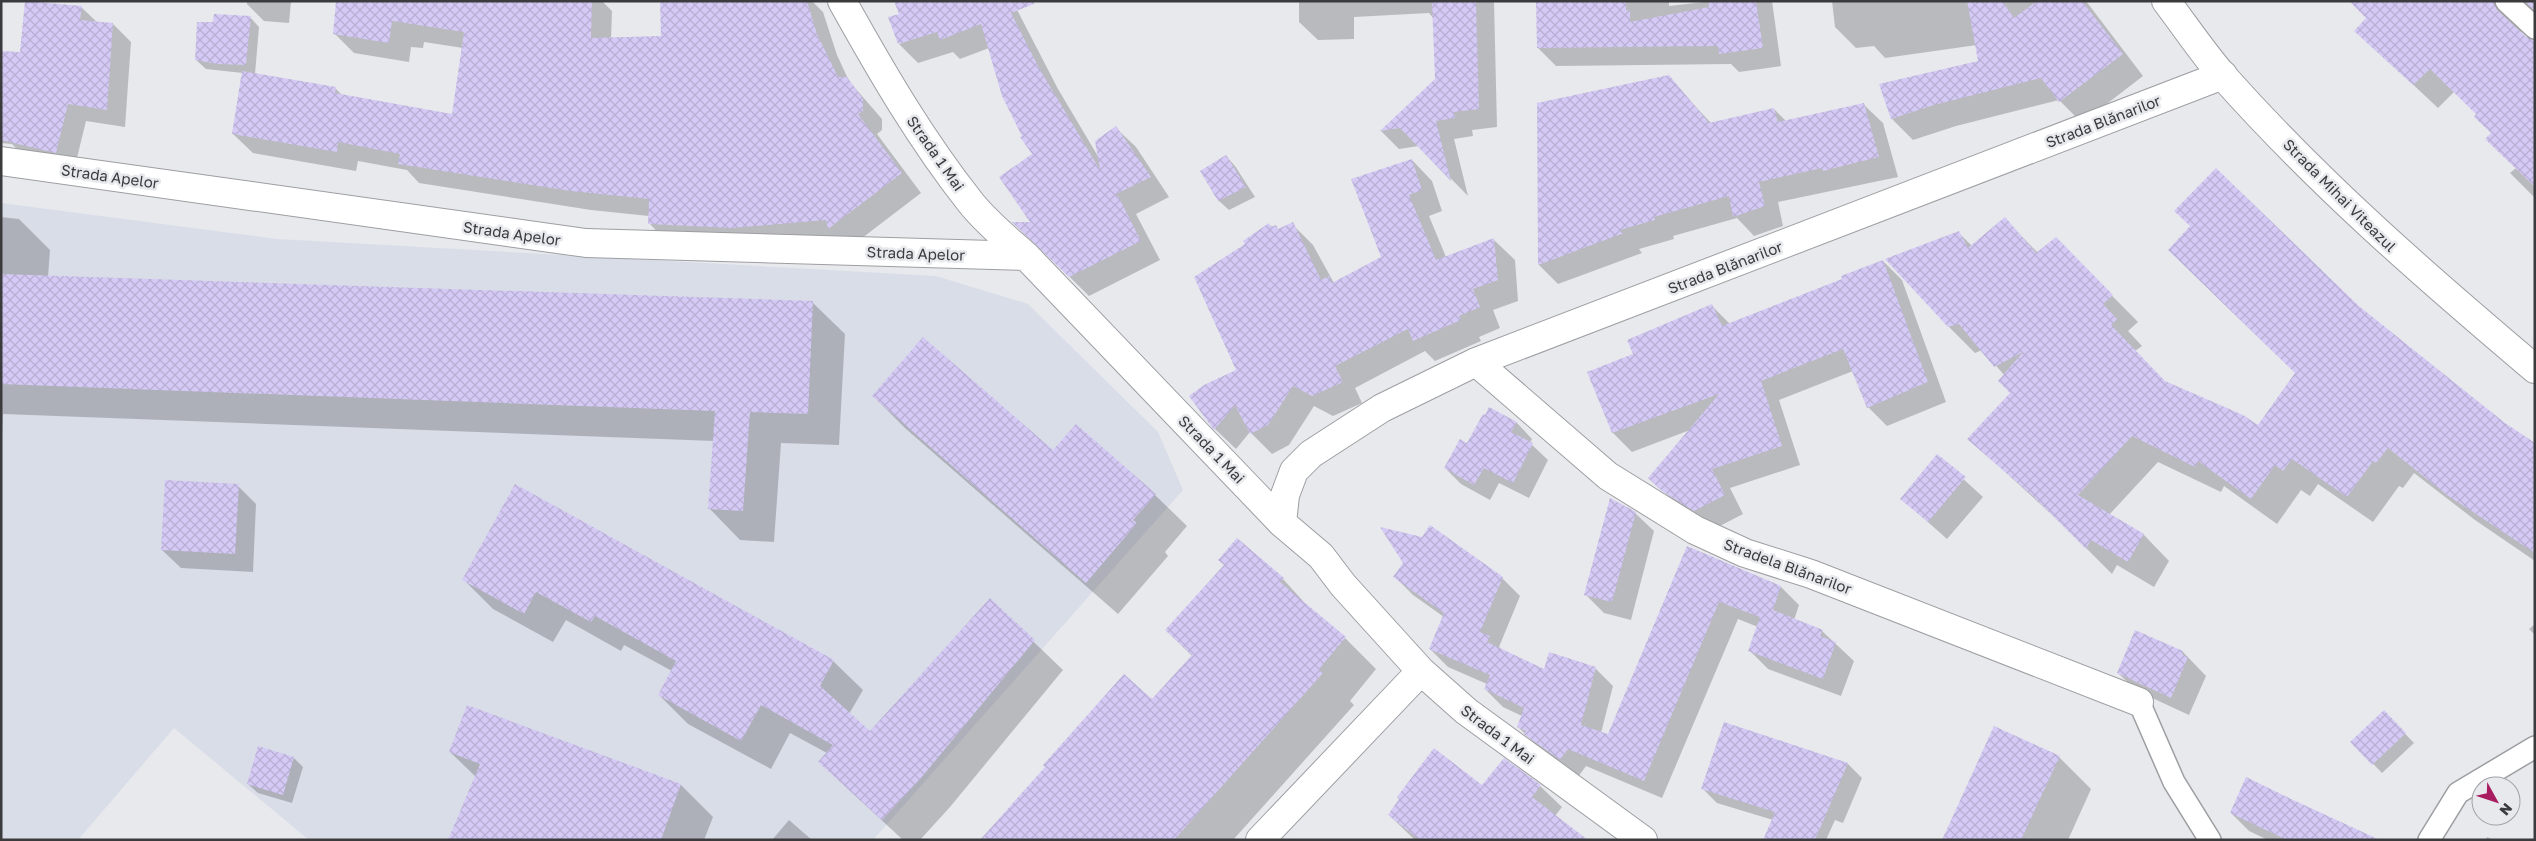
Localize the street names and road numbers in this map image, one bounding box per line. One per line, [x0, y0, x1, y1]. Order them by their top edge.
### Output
street label: Strada Blănarilor [2043, 91, 2163, 151]
street label: Strada 1 Mai [904, 112, 968, 194]
street label: Strada Mihai Viteazul [2280, 135, 2400, 255]
street label: Strada Apelor [60, 160, 160, 192]
street label: Strada Apelor [462, 217, 562, 249]
street label: Strada Blănarilor [1665, 237, 1785, 297]
street label: Strada Apelor [867, 242, 966, 264]
street label: Strada 1 Mai [1175, 411, 1249, 487]
street label: Stradela Blănarilor [1722, 534, 1855, 598]
street label: Strada 1 Mai [1458, 701, 1538, 767]

